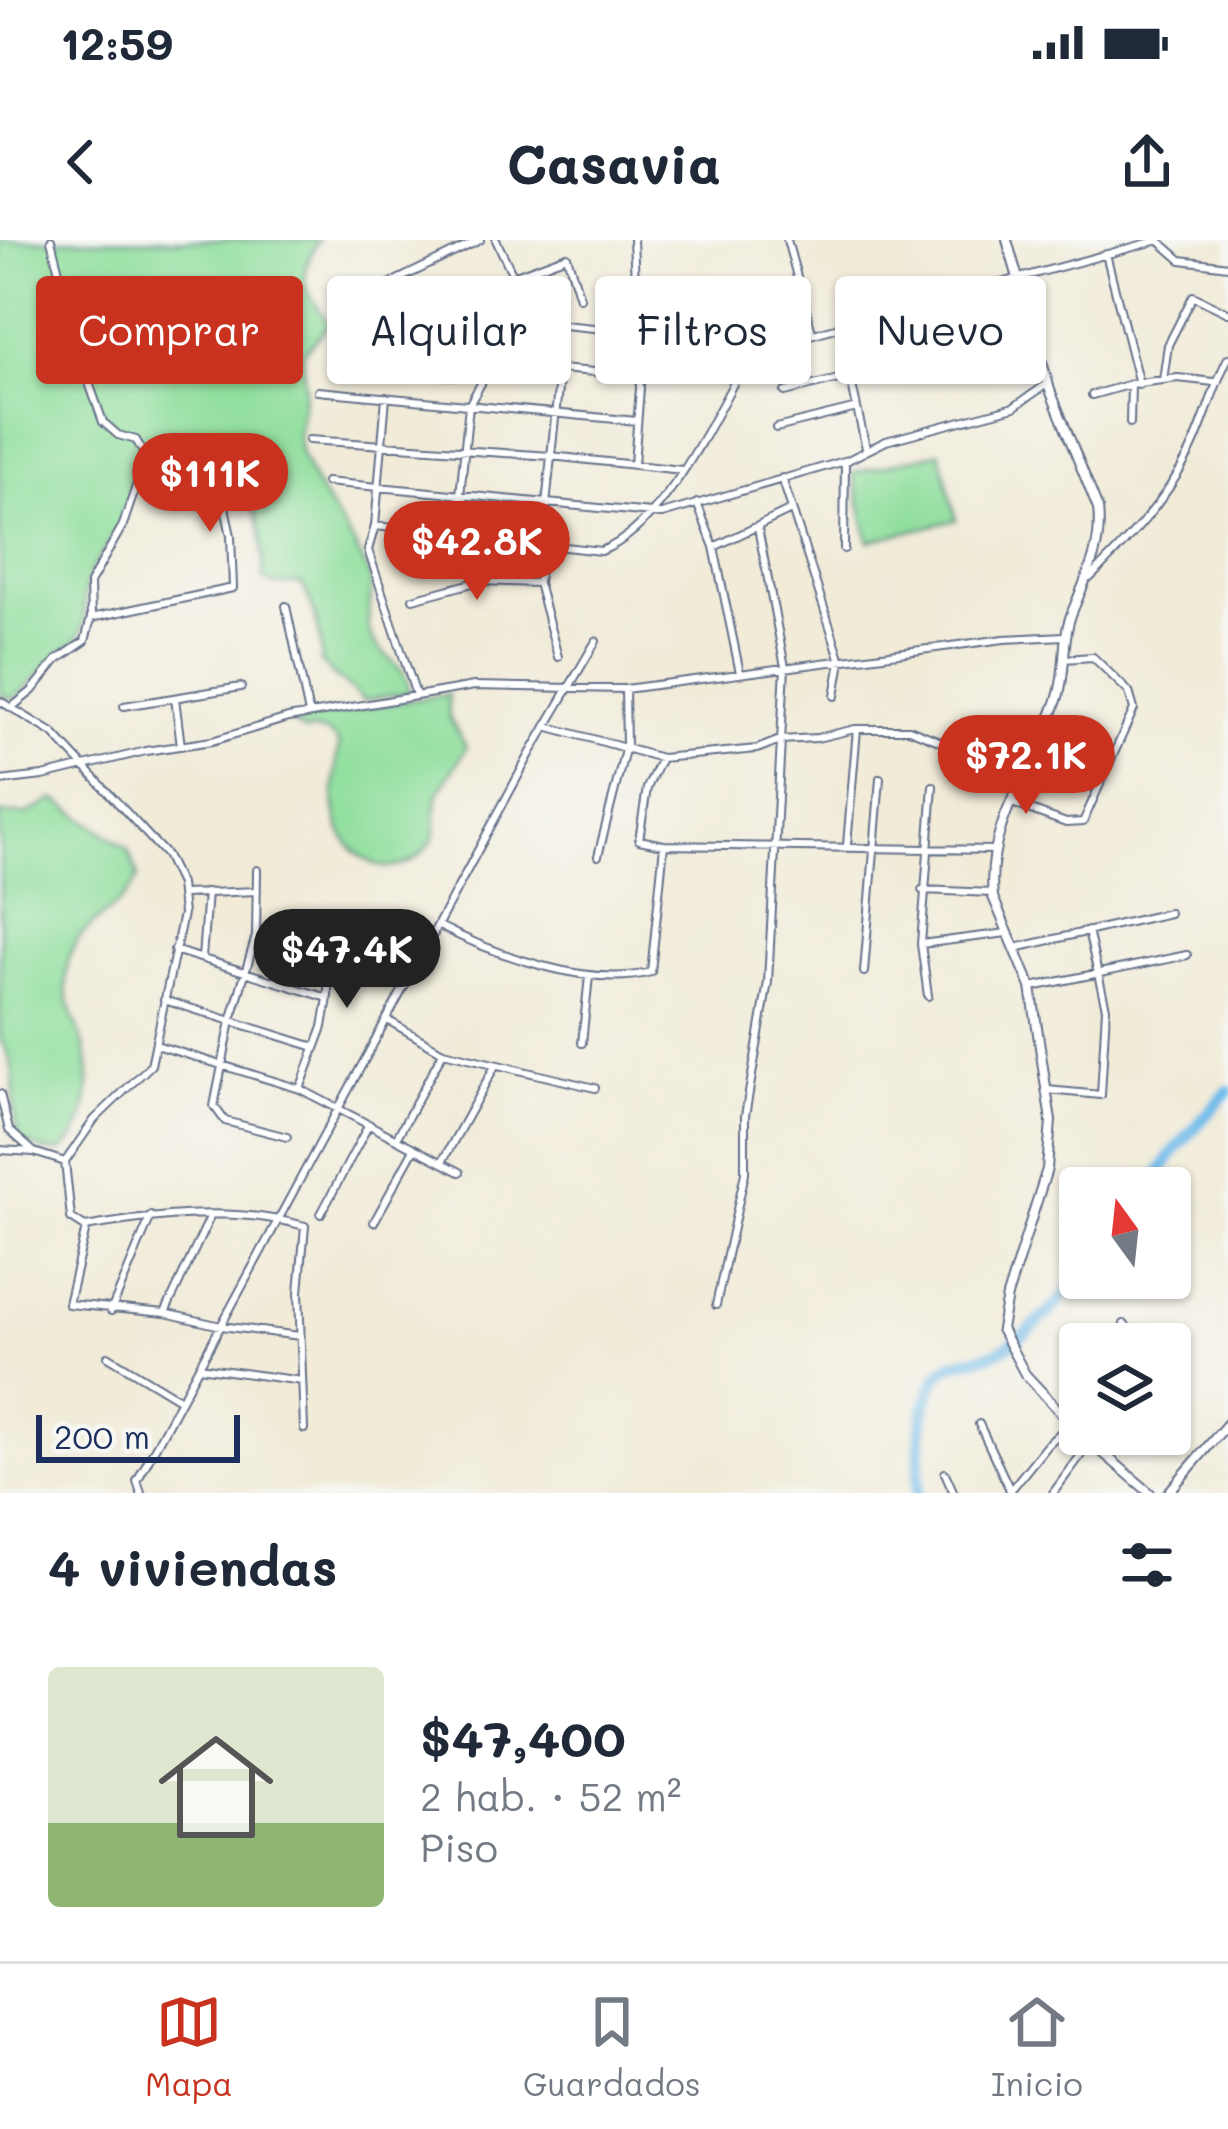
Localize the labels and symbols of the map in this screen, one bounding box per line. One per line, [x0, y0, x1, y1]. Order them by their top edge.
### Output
pin: $111K [126, 433, 294, 535]
pin: $42.8K [379, 501, 575, 603]
pin: $72.1K [928, 715, 1124, 817]
pin: $47.4K [249, 909, 445, 1011]
north arrow [1059, 1167, 1191, 1299]
scale bar [36, 1409, 240, 1462]

